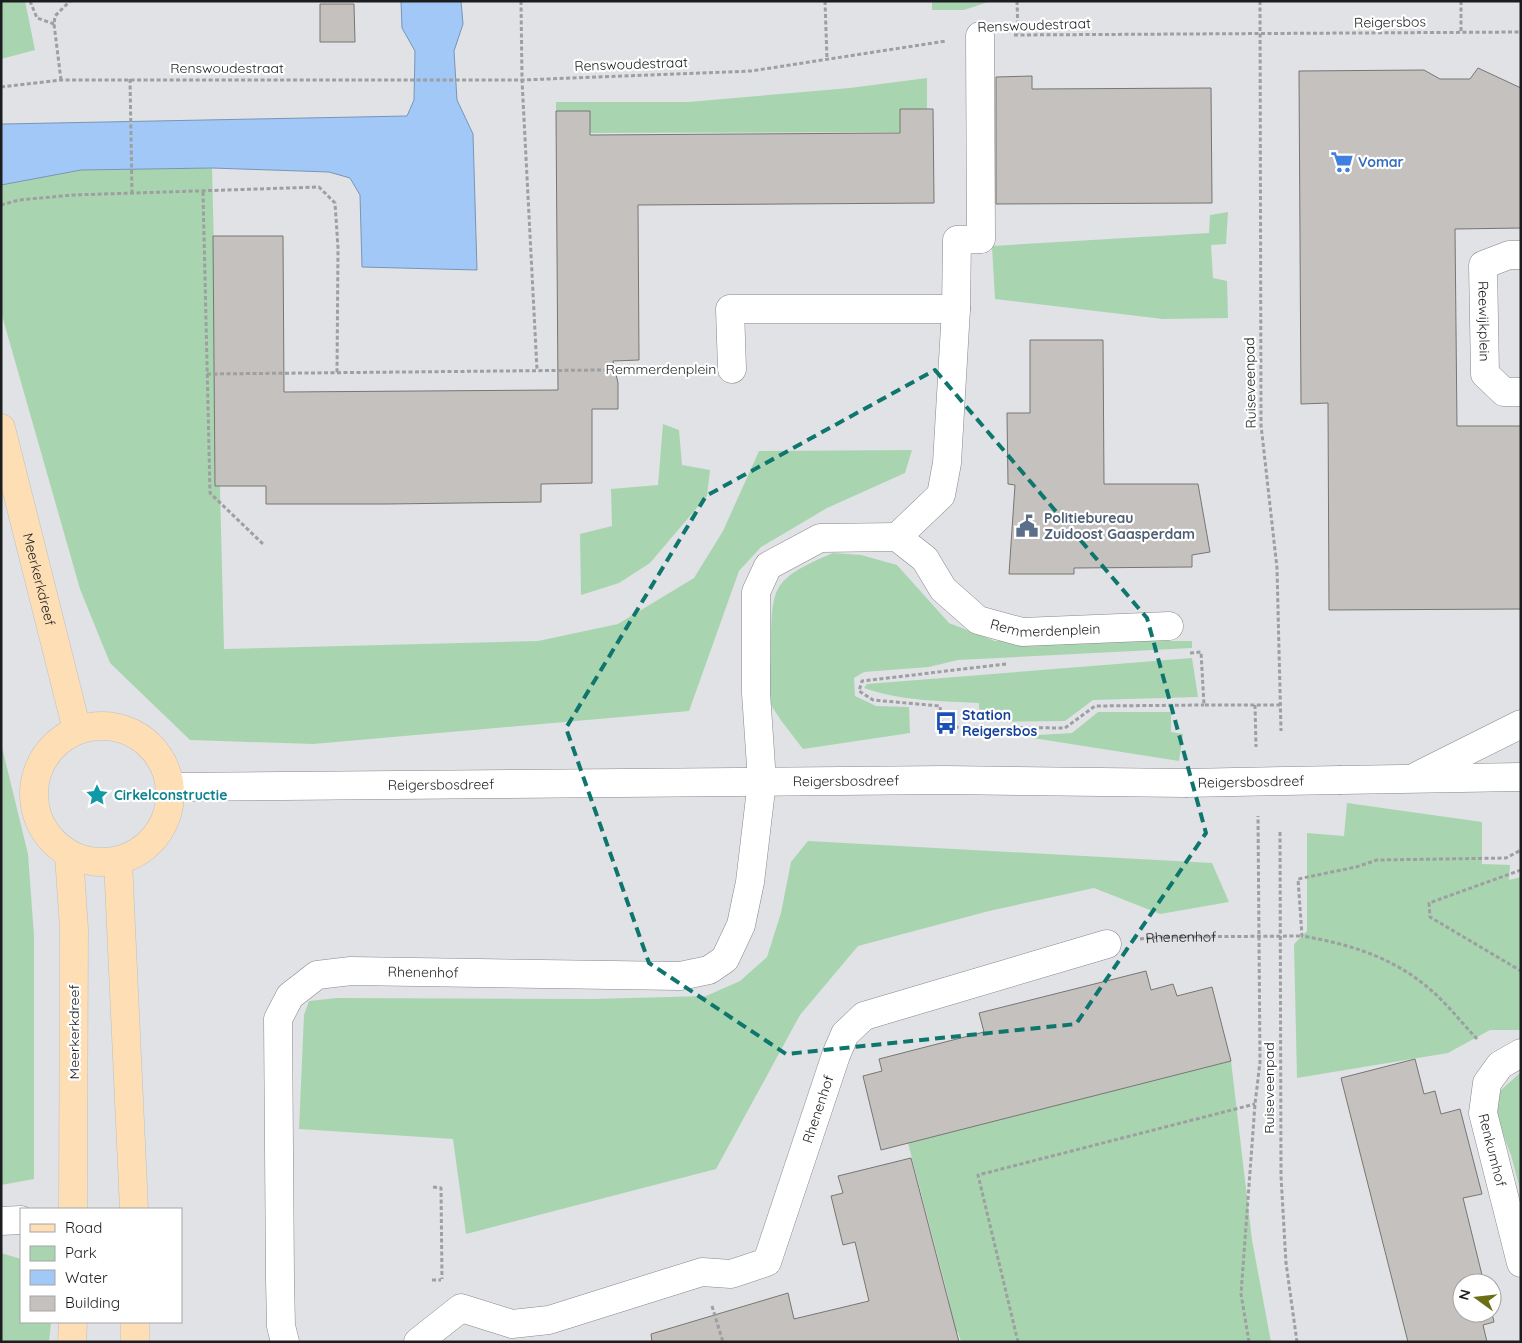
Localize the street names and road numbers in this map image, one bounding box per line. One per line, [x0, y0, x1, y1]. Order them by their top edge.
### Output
street label: Reigersbos [1354, 12, 1426, 32]
street label: Renswoudestraat [977, 14, 1091, 36]
street label: Renswoudestraat [574, 53, 688, 75]
street label: Renswoudestraat [170, 59, 284, 77]
street label: Reewijkplein [1474, 281, 1494, 362]
street label: Ruiseveenpad [1240, 337, 1260, 429]
street label: Remmerdenplein [606, 360, 716, 378]
street label: Meerkerkdreef [19, 531, 59, 628]
street label: Remmerdenplein [988, 615, 1101, 641]
street label: Reigersbosdreef [793, 771, 899, 790]
street label: Reigersbosdreef [1198, 772, 1304, 792]
street label: Reigersbosdreef [388, 775, 494, 794]
street label: Rhenenhof [1145, 928, 1216, 947]
street label: Rhenenhof [388, 963, 459, 982]
street label: Meerkerkdreef [65, 985, 83, 1079]
street label: Ruiseveenpad [1260, 1042, 1278, 1134]
street label: Rhenenhof [798, 1073, 838, 1146]
street label: Renkumhof [1474, 1112, 1510, 1189]

